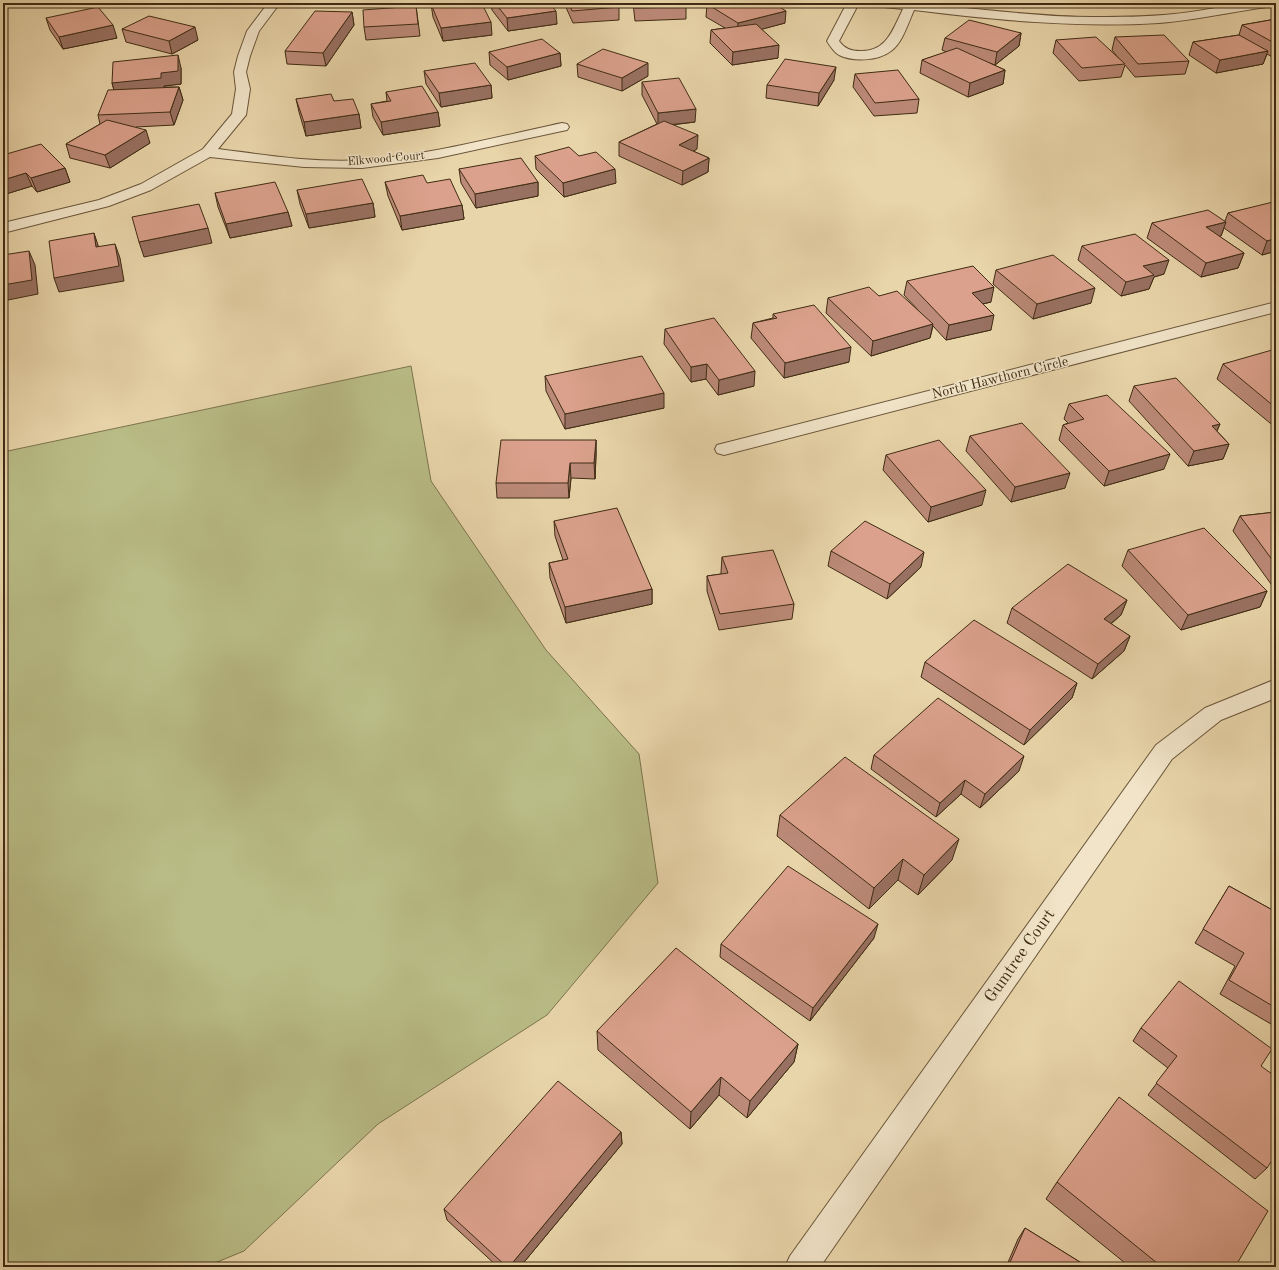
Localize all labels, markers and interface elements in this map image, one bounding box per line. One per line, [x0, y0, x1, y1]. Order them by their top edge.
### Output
street label: Elkwood Court [347, 150, 425, 168]
street label: North Hawthorn Circle [930, 354, 1070, 402]
street label: Gumtree Court [981, 906, 1059, 1006]

